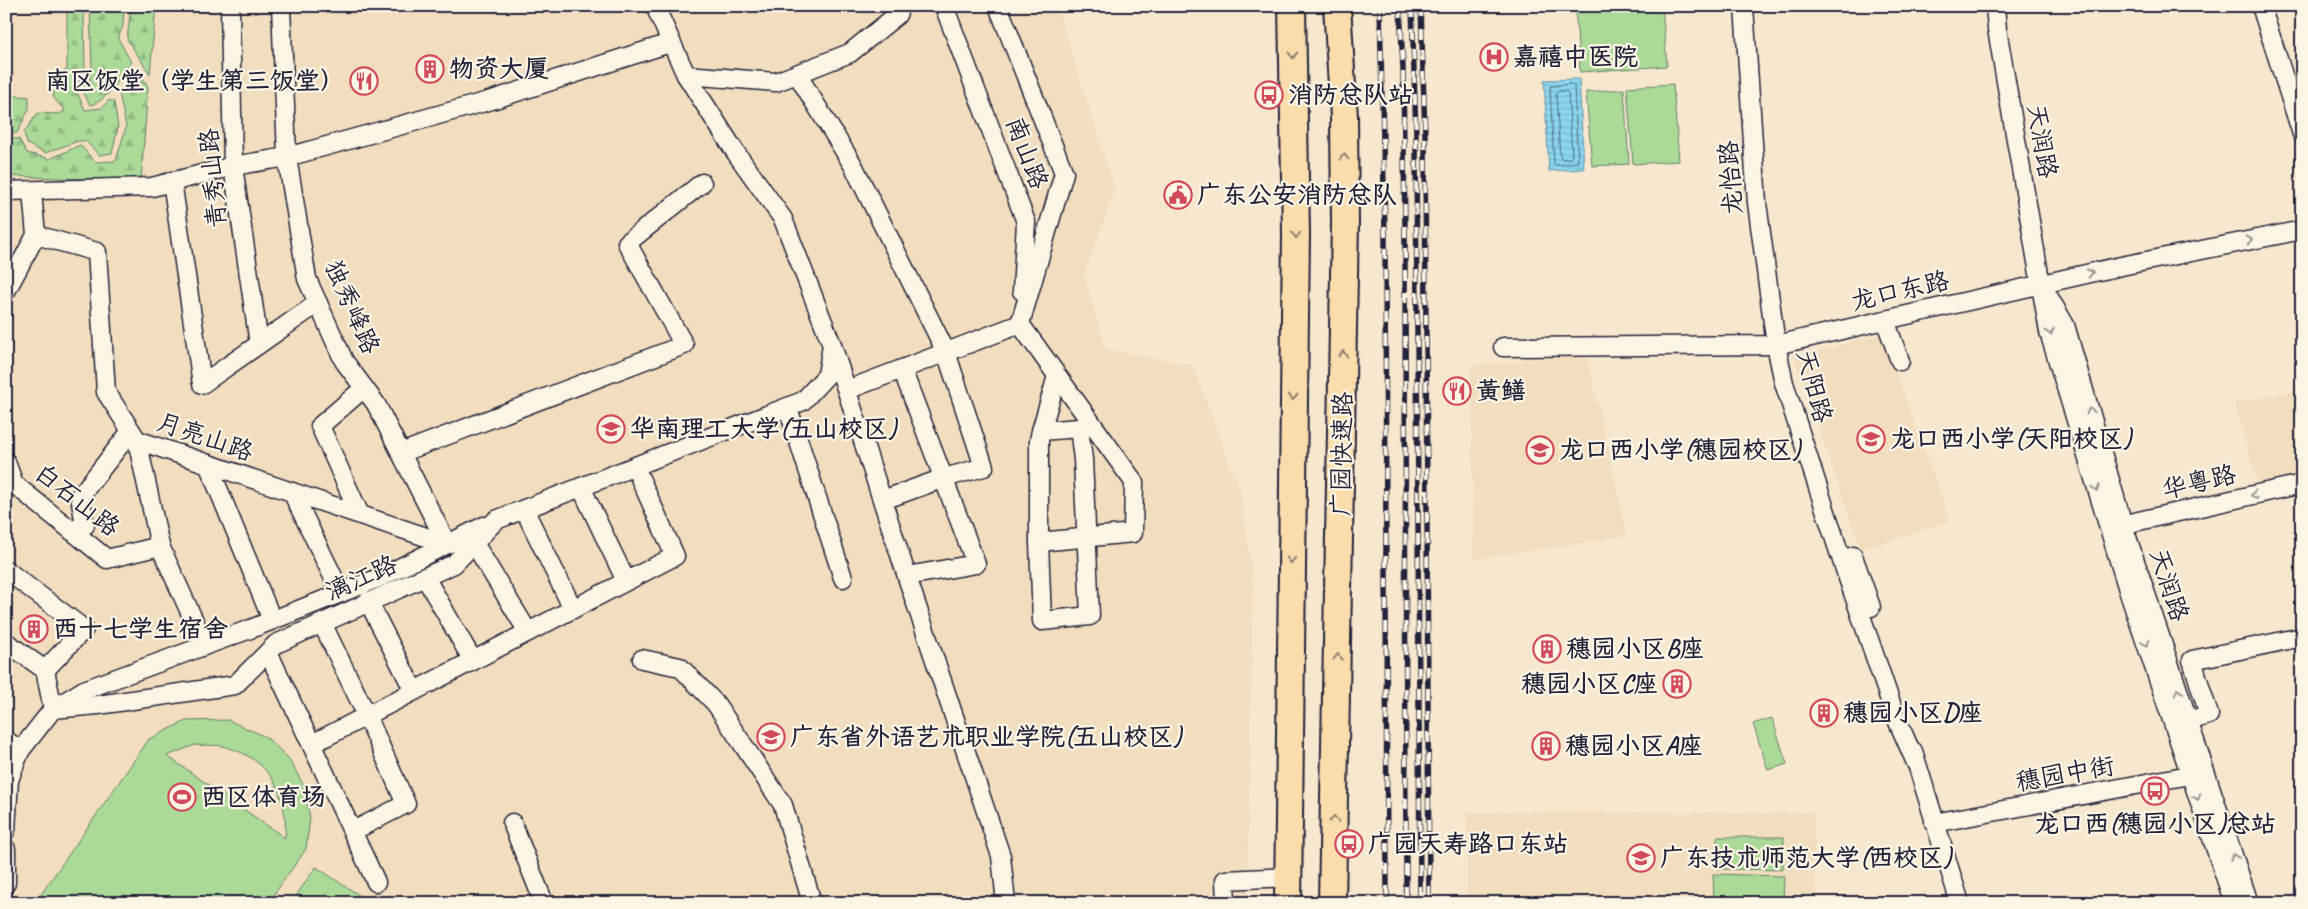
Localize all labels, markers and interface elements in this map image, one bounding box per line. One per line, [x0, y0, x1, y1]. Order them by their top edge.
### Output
place label: 嘉禧中医院 [1513, 41, 1638, 73]
hospital icon: 嘉禧中医院 [1479, 42, 1509, 72]
one-way arrow [1288, 52, 1298, 59]
place label: 物资大厦 [449, 53, 549, 85]
building icon: 物资大厦 [415, 54, 445, 84]
place label: 南区饭堂（学生第三饭堂） [45, 65, 345, 97]
restaurant icon: 南区饭堂（学生第三饭堂） [349, 66, 379, 96]
place label: 消防总队站 [1288, 79, 1413, 111]
bus stop icon: 消防总队站 [1254, 80, 1284, 110]
street label: 天润路 [2020, 101, 2064, 181]
street label: 南山路 [999, 112, 1055, 194]
street label: 青秀山路 [193, 127, 233, 229]
street label: 龙怡路 [1712, 139, 1750, 217]
one-way arrow [1339, 152, 1349, 160]
place label: 广东公安消防总队 [1197, 179, 1397, 211]
public building icon: 广东公安消防总队 [1163, 180, 1193, 210]
one-way arrow [1291, 232, 1301, 239]
one-way arrow [2245, 236, 2253, 246]
street label: 独秀峰路 [317, 255, 387, 359]
street label: 龙口东路 [1848, 264, 1952, 318]
one-way arrow [2085, 268, 2094, 279]
one-way arrow [2044, 328, 2055, 337]
street label: 天阳路 [1789, 346, 1839, 426]
one-way arrow [1338, 350, 1348, 358]
place label: 黄鳝 [1476, 375, 1526, 407]
restaurant icon: 黄鳝 [1442, 376, 1472, 406]
street label: 广园快速路 [1325, 391, 1359, 517]
one-way arrow [1288, 394, 1298, 402]
street label: 月亮山路 [153, 406, 257, 468]
one-way arrow [2085, 407, 2095, 415]
place label: 华南理工大学(五山校区) [630, 413, 898, 445]
school or university icon: 华南理工大学(五山校区) [596, 414, 626, 444]
place label: 龙口西小学(天阳校区) [1890, 423, 2133, 455]
school or university icon: 龙口西小学(天阳校区) [1856, 424, 1886, 454]
place label: 龙口西小学(穗园校区) [1559, 434, 1802, 466]
school or university icon: 龙口西小学(穗园校区) [1525, 435, 1555, 465]
street label: 白石山路 [28, 457, 126, 543]
street label: 华粤路 [2159, 458, 2239, 506]
one-way arrow [2091, 484, 2101, 492]
one-way arrow [2250, 489, 2259, 500]
street label: 天润路 [2142, 544, 2196, 626]
street label: 漓江路 [320, 548, 402, 608]
one-way arrow [1286, 556, 1296, 564]
place label: 西十七学生宿舍 [53, 613, 228, 645]
building icon: 西十七学生宿舍 [19, 614, 49, 644]
place label: 穗园小区B座 [1566, 633, 1704, 665]
building icon: 穗园小区B座 [1532, 634, 1562, 664]
one-way arrow [2140, 638, 2150, 647]
one-way arrow [1333, 652, 1343, 660]
place label: 穗园小区C座 [1521, 668, 1658, 700]
building icon: 穗园小区C座 [1662, 669, 1692, 699]
one-way arrow [2174, 688, 2184, 697]
place label: 穗园小区D座 [1843, 697, 1983, 729]
building icon: 穗园小区D座 [1809, 698, 1839, 728]
place label: 广东省外语艺术职业学院(五山校区) [790, 721, 1183, 753]
school or university icon: 广东省外语艺术职业学院(五山校区) [756, 722, 786, 752]
place label: 穗园小区A座 [1565, 730, 1703, 762]
building icon: 穗园小区A座 [1531, 731, 1561, 761]
street label: 穗园中街 [2013, 750, 2117, 798]
bus stop icon: 龙口西(穗园小区)总站 [2140, 776, 2170, 806]
place label: 西区体育场 [201, 781, 326, 813]
sports icon: 西区体育场 [167, 782, 197, 812]
one-way arrow [2192, 792, 2202, 801]
place label: 龙口西(穗园小区)总站 [2034, 808, 2276, 840]
one-way arrow [1329, 815, 1339, 822]
place label: 广园天寿路口东站 [1368, 828, 1568, 860]
bus stop icon: 广园天寿路口东站 [1334, 829, 1364, 859]
place label: 广东技术师范大学(西校区) [1660, 842, 1953, 874]
school or university icon: 广东技术师范大学(西校区) [1626, 843, 1656, 873]
one-way arrow [2229, 853, 2239, 861]

